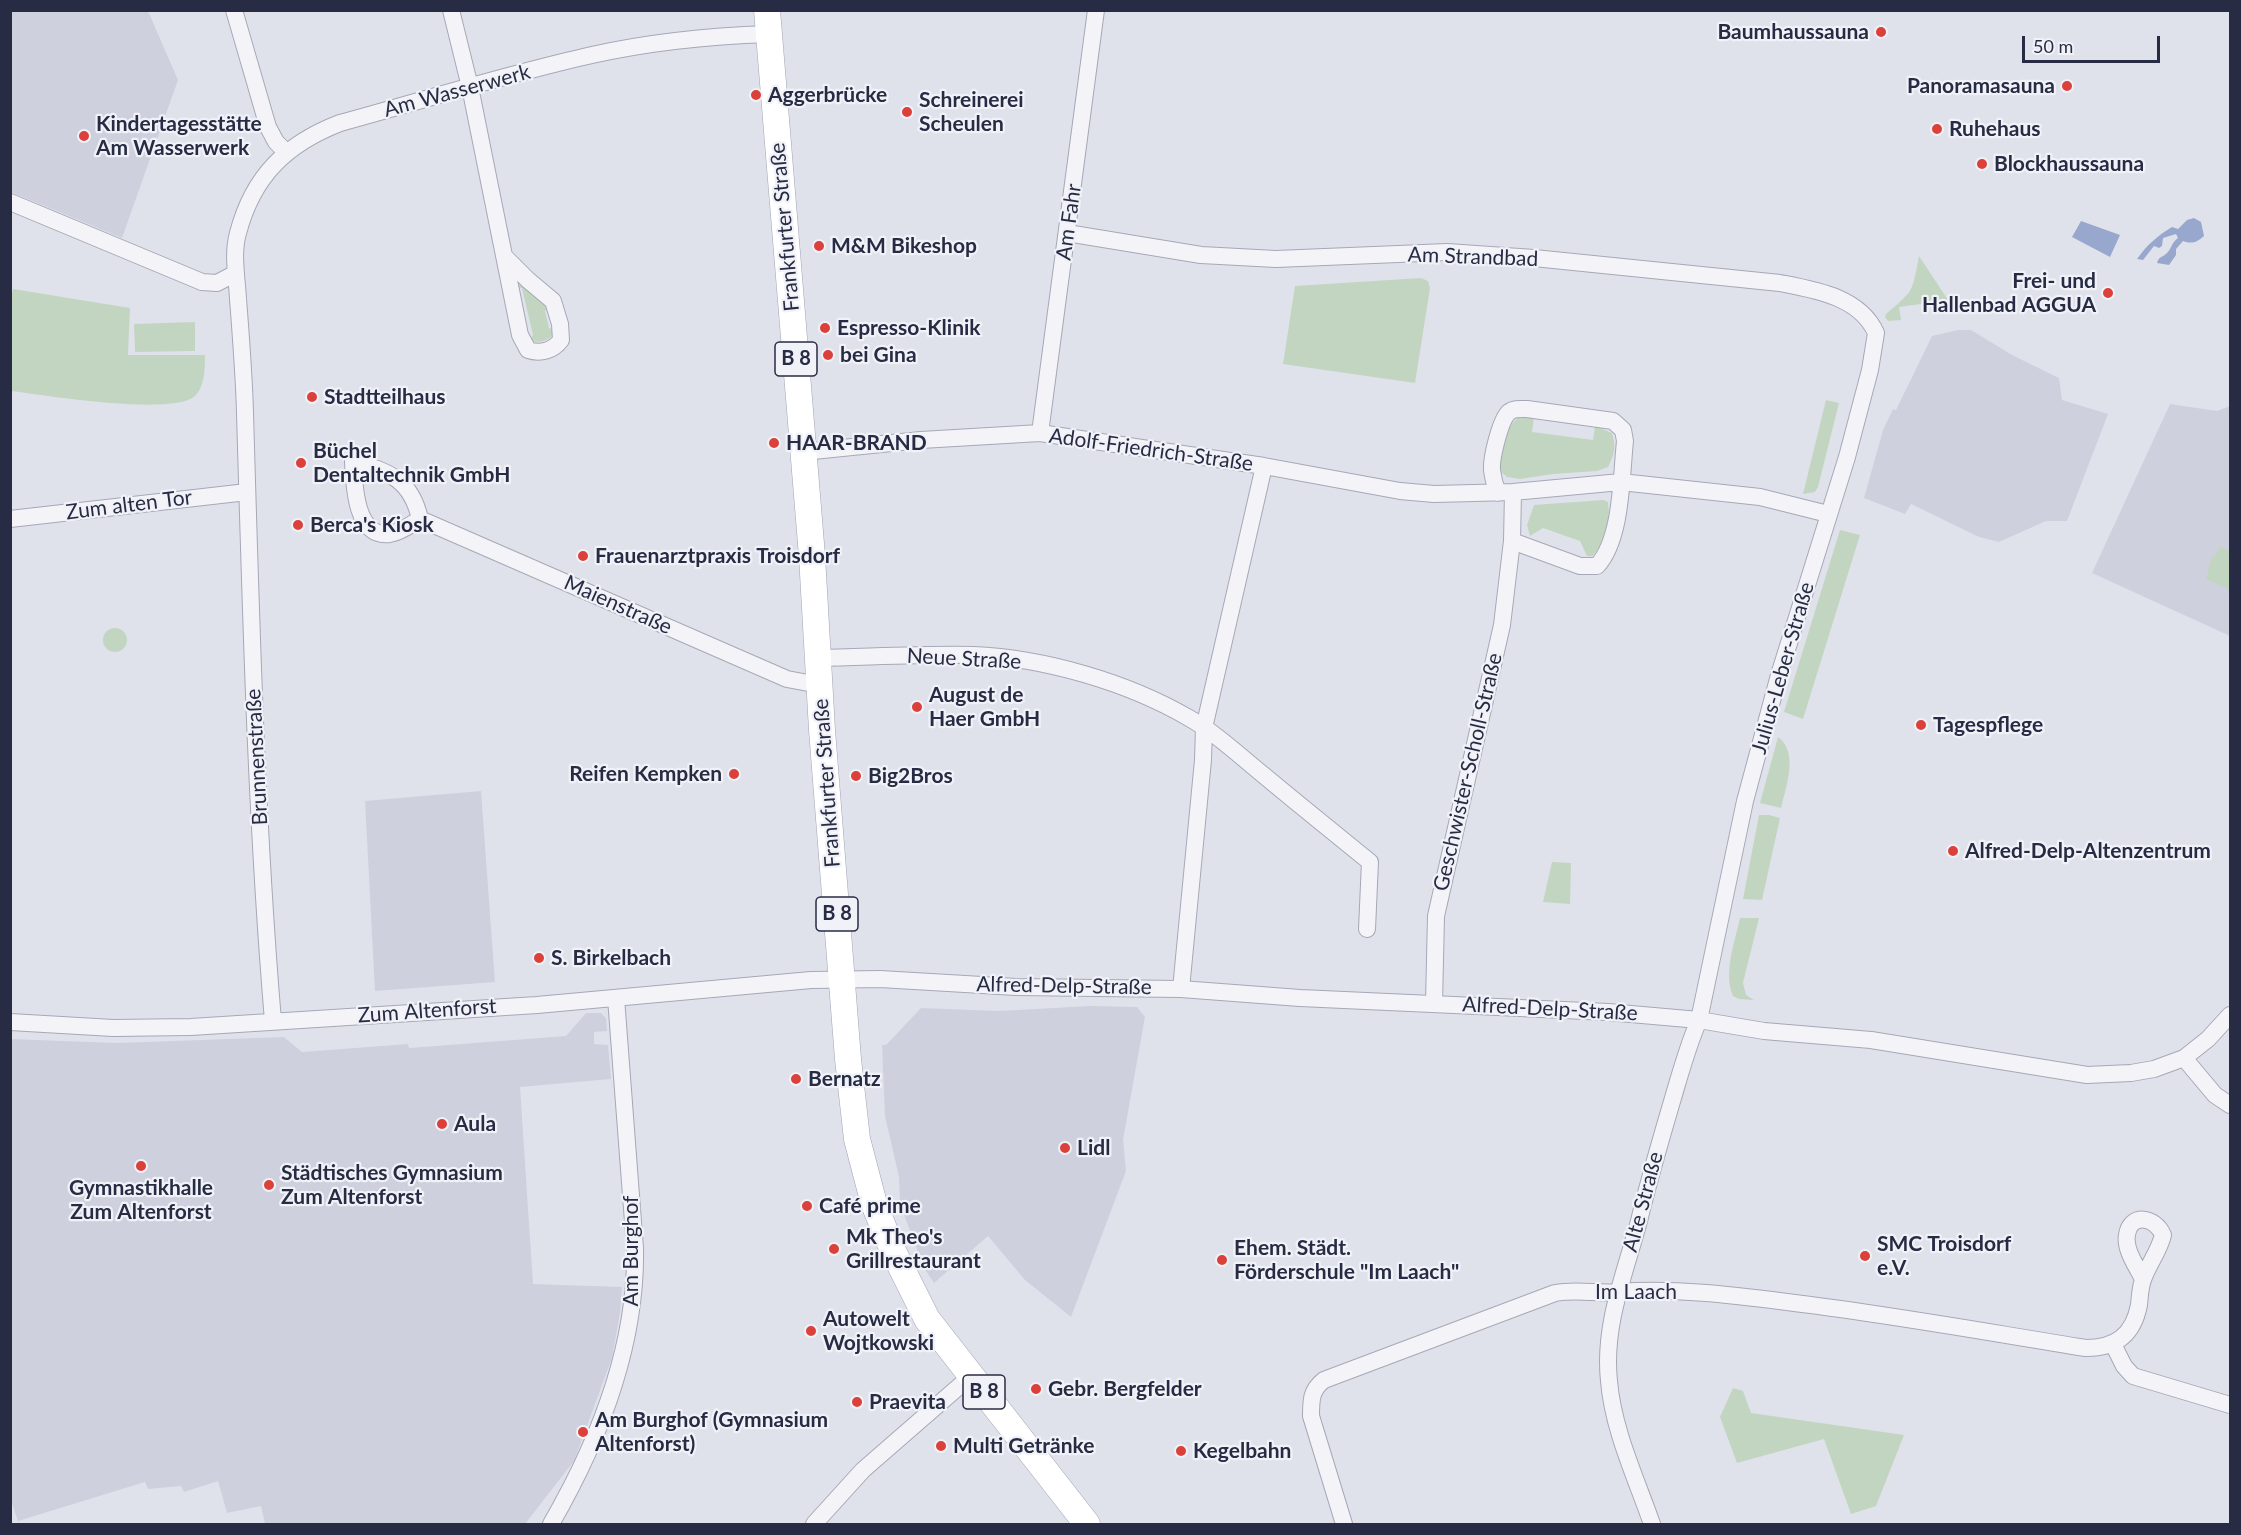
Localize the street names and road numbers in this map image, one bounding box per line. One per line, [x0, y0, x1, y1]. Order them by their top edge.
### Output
street label: Am Wasserwerk [381, 59, 533, 123]
street label: Frankfurter Straße [765, 142, 805, 312]
street label: Am Fahr [1051, 182, 1087, 262]
street label: Am Strandbad [1407, 242, 1539, 272]
road number: B 8 [775, 342, 817, 376]
street label: Adolf-Friedrich-Straße [1047, 423, 1255, 477]
street label: Zum alten Tor [64, 485, 194, 525]
street label: Maienstraße [560, 570, 676, 640]
street label: Julius-Leber-Straße [1746, 579, 1820, 757]
street label: Neue Straße [906, 643, 1022, 675]
street label: Geschwister-Scholl-Straße [1428, 650, 1508, 894]
street label: Brunnenstraße [241, 688, 273, 826]
street label: Frankfurter Straße [809, 698, 845, 868]
road number: B 8 [816, 897, 858, 931]
street label: Alfred-Delp-Straße [976, 972, 1152, 1000]
street label: Alfred-Delp-Straße [1462, 992, 1638, 1026]
street label: Zum Altenforst [357, 994, 497, 1028]
street label: Alte Straße [1618, 1149, 1668, 1255]
street label: Am Burghof [618, 1196, 644, 1306]
street label: Im Laach [1595, 1279, 1677, 1305]
road number: B 8 [963, 1375, 1005, 1409]

